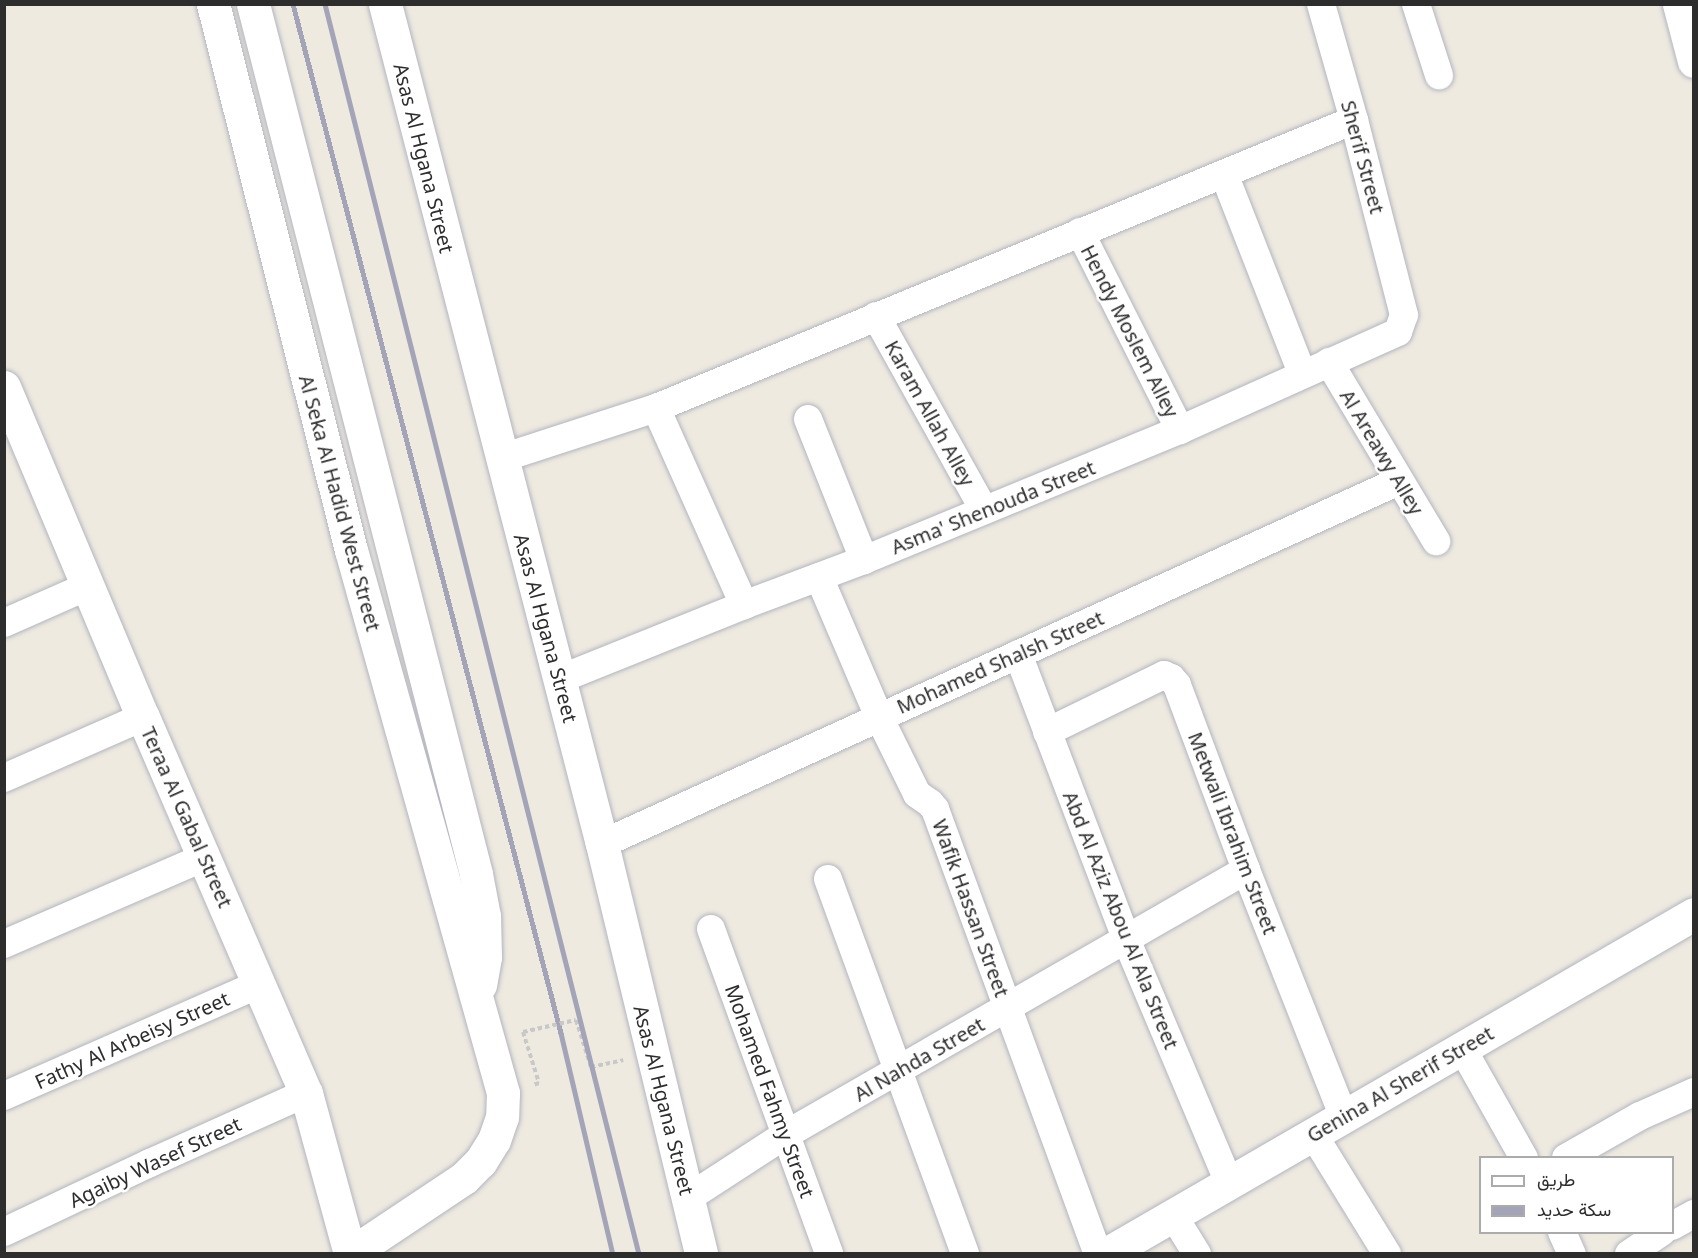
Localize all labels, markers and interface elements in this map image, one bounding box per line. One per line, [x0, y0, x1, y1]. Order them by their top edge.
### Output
street label: Asas Al Hgana Street [389, 61, 459, 255]
street label: Sherif Street [1336, 98, 1390, 216]
street label: Hendy Moslem Alley [1076, 241, 1184, 421]
street label: Karam Allah Alley [880, 336, 980, 490]
street label: Al Seka Al Hadid West Street [294, 372, 386, 634]
street label: Al Areawy Alley [1335, 385, 1429, 519]
street label: Asma' Shenouda Street [888, 455, 1098, 559]
street label: Asas Al Hgana Street [509, 531, 583, 725]
street label: Mohamed Shalsh Street [893, 605, 1107, 719]
street label: Teraa Al Gabal Street [136, 723, 238, 911]
street label: Metwali Ibrahim Street [1183, 729, 1283, 937]
street label: Abd Al Aziz Abou Al Ala Street [1058, 788, 1184, 1052]
street label: Wafik Hassan Street [928, 816, 1014, 1000]
street label: Mohamed Fahmy Street [720, 981, 820, 1201]
street label: Fathy Al Arbeisy Street [31, 986, 233, 1094]
street label: Asas Al Hgana Street [629, 1003, 699, 1197]
street label: Al Nahda Street [850, 1012, 988, 1106]
street label: Genina Al Sherif Street [1303, 1021, 1497, 1147]
street label: Agaiby Wasef Street [65, 1112, 245, 1212]
legend [1479, 1156, 1674, 1234]
text: طريق [1537, 1167, 1575, 1191]
text: سكة حديد [1537, 1197, 1611, 1221]

